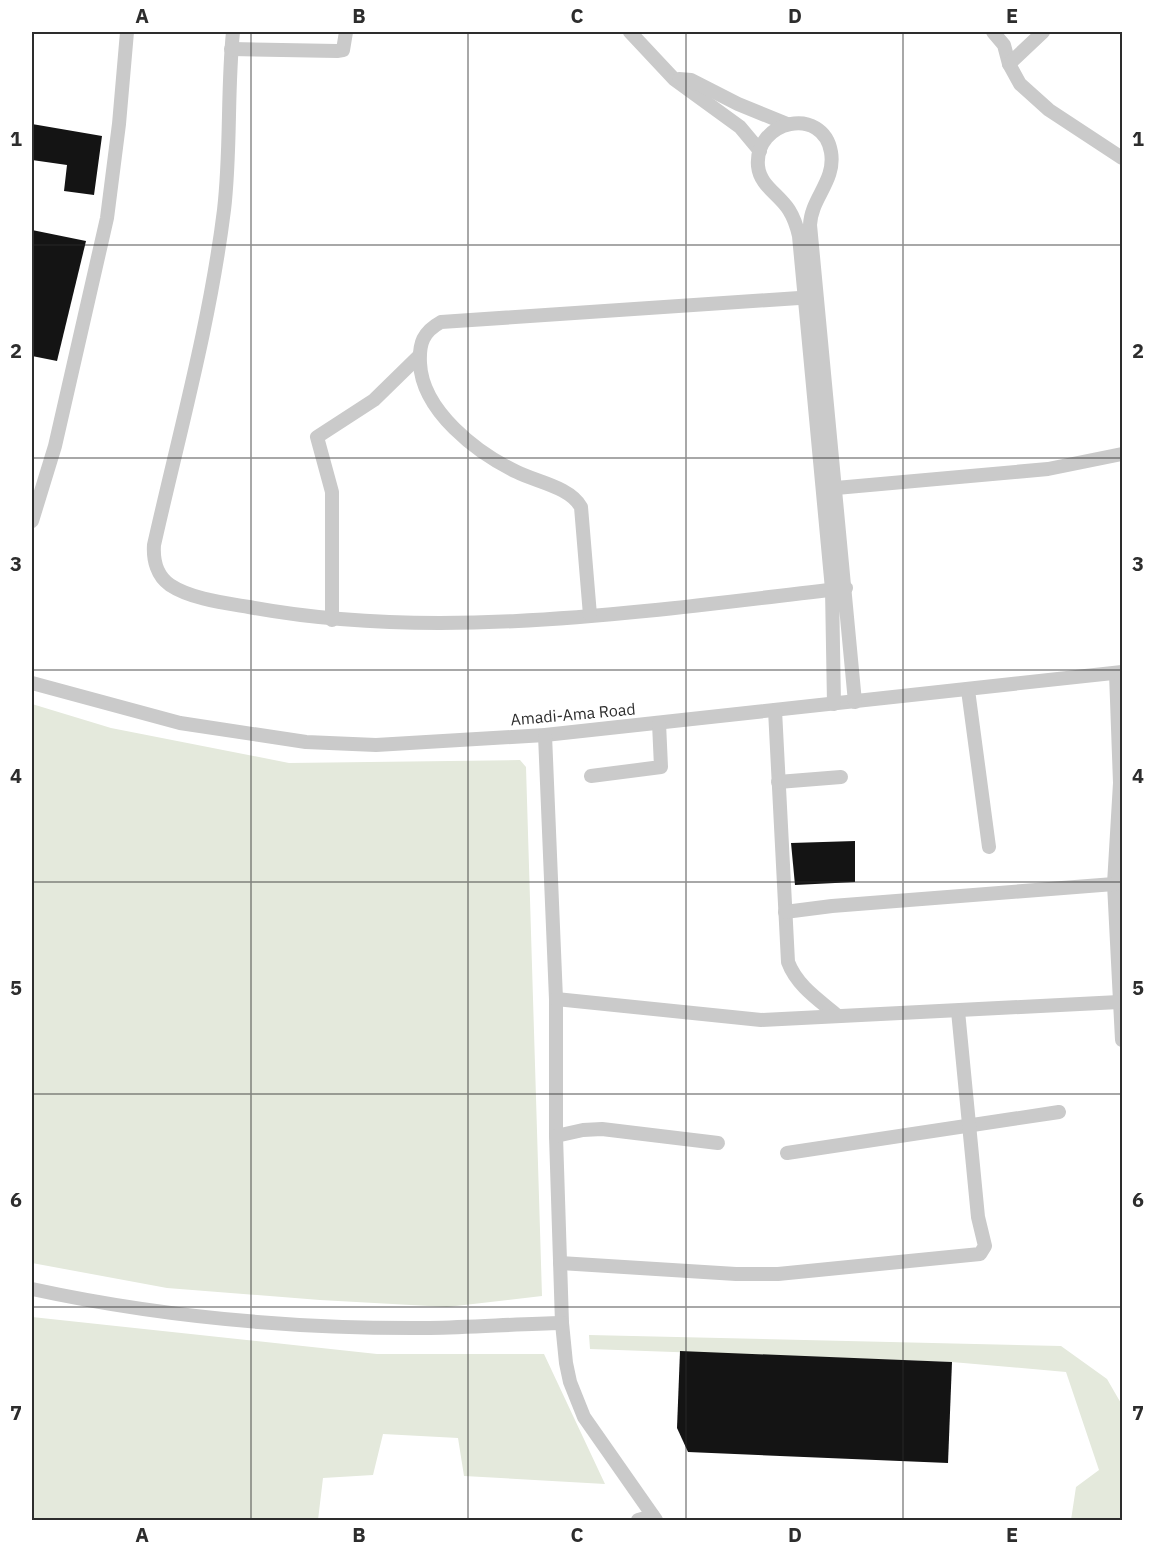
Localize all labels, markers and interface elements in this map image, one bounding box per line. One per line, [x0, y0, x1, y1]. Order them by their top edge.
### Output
text: A [135, 2, 149, 29]
text: B [352, 2, 366, 29]
text: C [570, 2, 584, 29]
text: D [788, 2, 802, 29]
text: E [1006, 2, 1018, 29]
text: 1 [10, 125, 22, 152]
text: 1 [1132, 125, 1144, 152]
text: 2 [10, 337, 22, 364]
text: 2 [1132, 337, 1144, 364]
text: 3 [10, 550, 22, 577]
text: 3 [1132, 550, 1144, 577]
street label: Amadi-Ama Road [510, 699, 636, 729]
text: 4 [10, 762, 22, 789]
text: 4 [1132, 762, 1144, 789]
text: 5 [10, 974, 22, 1001]
text: 5 [1132, 974, 1144, 1001]
text: 6 [10, 1186, 22, 1213]
text: 6 [1132, 1186, 1144, 1213]
text: 7 [10, 1399, 22, 1426]
text: 7 [1132, 1399, 1144, 1426]
text: A [135, 1521, 149, 1548]
text: B [352, 1521, 366, 1548]
text: C [570, 1521, 584, 1548]
text: D [788, 1521, 802, 1548]
text: E [1006, 1521, 1018, 1548]

